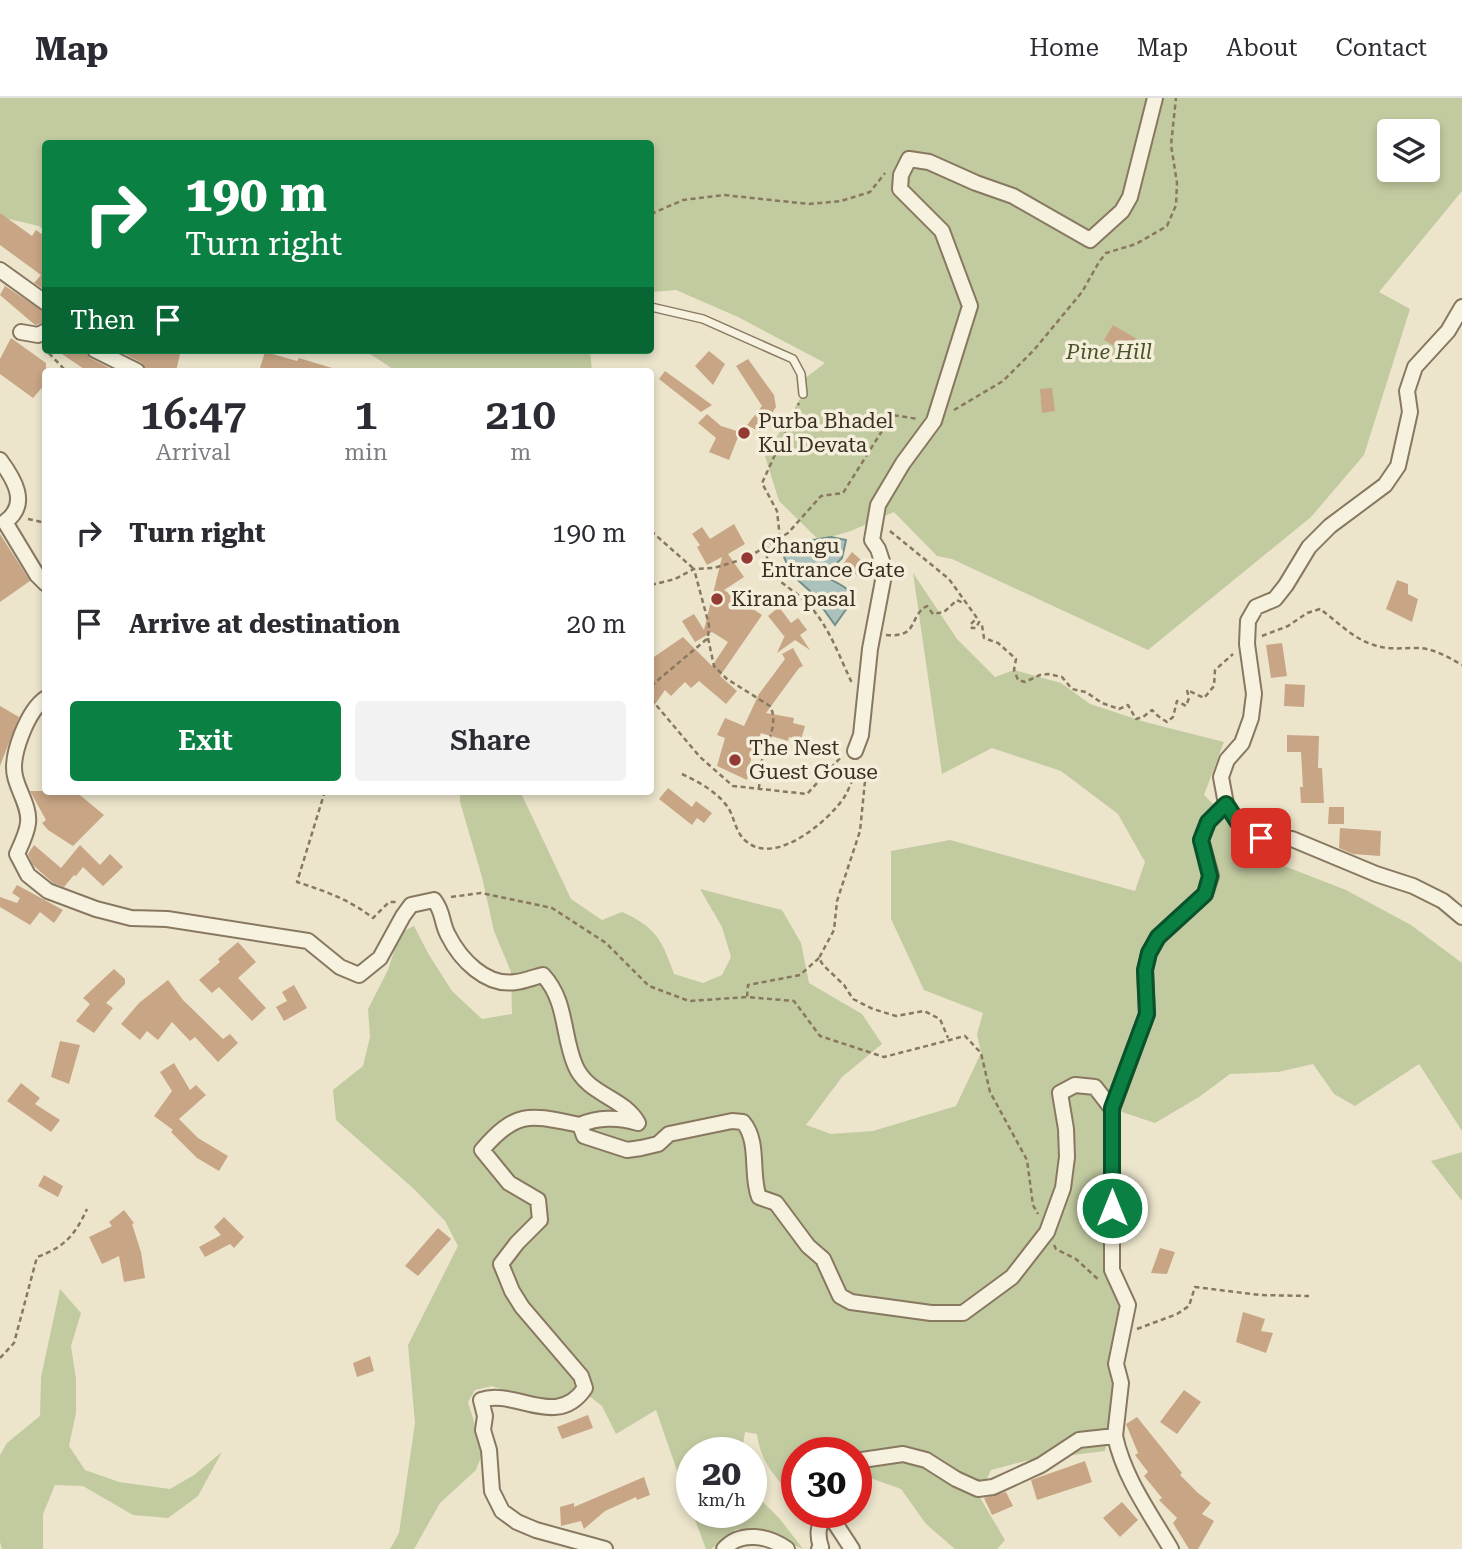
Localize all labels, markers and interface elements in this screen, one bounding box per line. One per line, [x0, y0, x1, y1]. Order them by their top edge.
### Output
text: Map [35, 29, 109, 68]
text: Home [1029, 34, 1099, 62]
text: Map [1137, 34, 1188, 62]
text: About [1226, 34, 1297, 62]
text: Contact [1335, 34, 1427, 62]
map controls [1377, 119, 1440, 182]
button: layers [1377, 119, 1440, 182]
text: 190 m [185, 166, 327, 223]
icon: right [70, 168, 161, 259]
text: Turn right [185, 225, 342, 263]
icon: arrive [149, 301, 187, 339]
text: Then [70, 305, 135, 335]
park label: Pine Hill [1065, 340, 1152, 364]
text: 16:47 [140, 390, 246, 439]
text: 1 [354, 390, 378, 439]
text: 210 [485, 390, 556, 439]
place label: Purba Bhadel Kul Devata [758, 409, 894, 457]
marker: Purba Bhadel Kul Devata [736, 425, 752, 441]
text: Arrival [156, 439, 231, 466]
text: min [344, 439, 388, 466]
text: m [510, 439, 531, 466]
icon: right [70, 514, 108, 552]
text: Turn right [129, 518, 265, 548]
text: 190 m [552, 518, 626, 548]
place label: Changu Entrance Gate [761, 534, 905, 582]
marker: Changu Entrance Gate [739, 550, 755, 566]
place label: Kirana pasal [731, 587, 856, 611]
marker: Kirana pasal [709, 591, 725, 607]
icon: arrive [70, 605, 108, 643]
text: Arrive at destination [129, 609, 400, 639]
text: 20 m [567, 609, 626, 639]
button: Exit [70, 701, 341, 781]
button: Share [355, 701, 626, 781]
place label: The Nest Guest Gouse [749, 736, 878, 784]
marker: The Nest Guest Gouse [727, 752, 743, 768]
pin [1231, 808, 1291, 868]
icon: arrive [1242, 819, 1280, 857]
position arrow [1075, 1171, 1149, 1245]
speed limit sign: 30 [781, 1437, 872, 1528]
text: 20 [702, 1453, 741, 1494]
text: km/h [697, 1489, 746, 1510]

